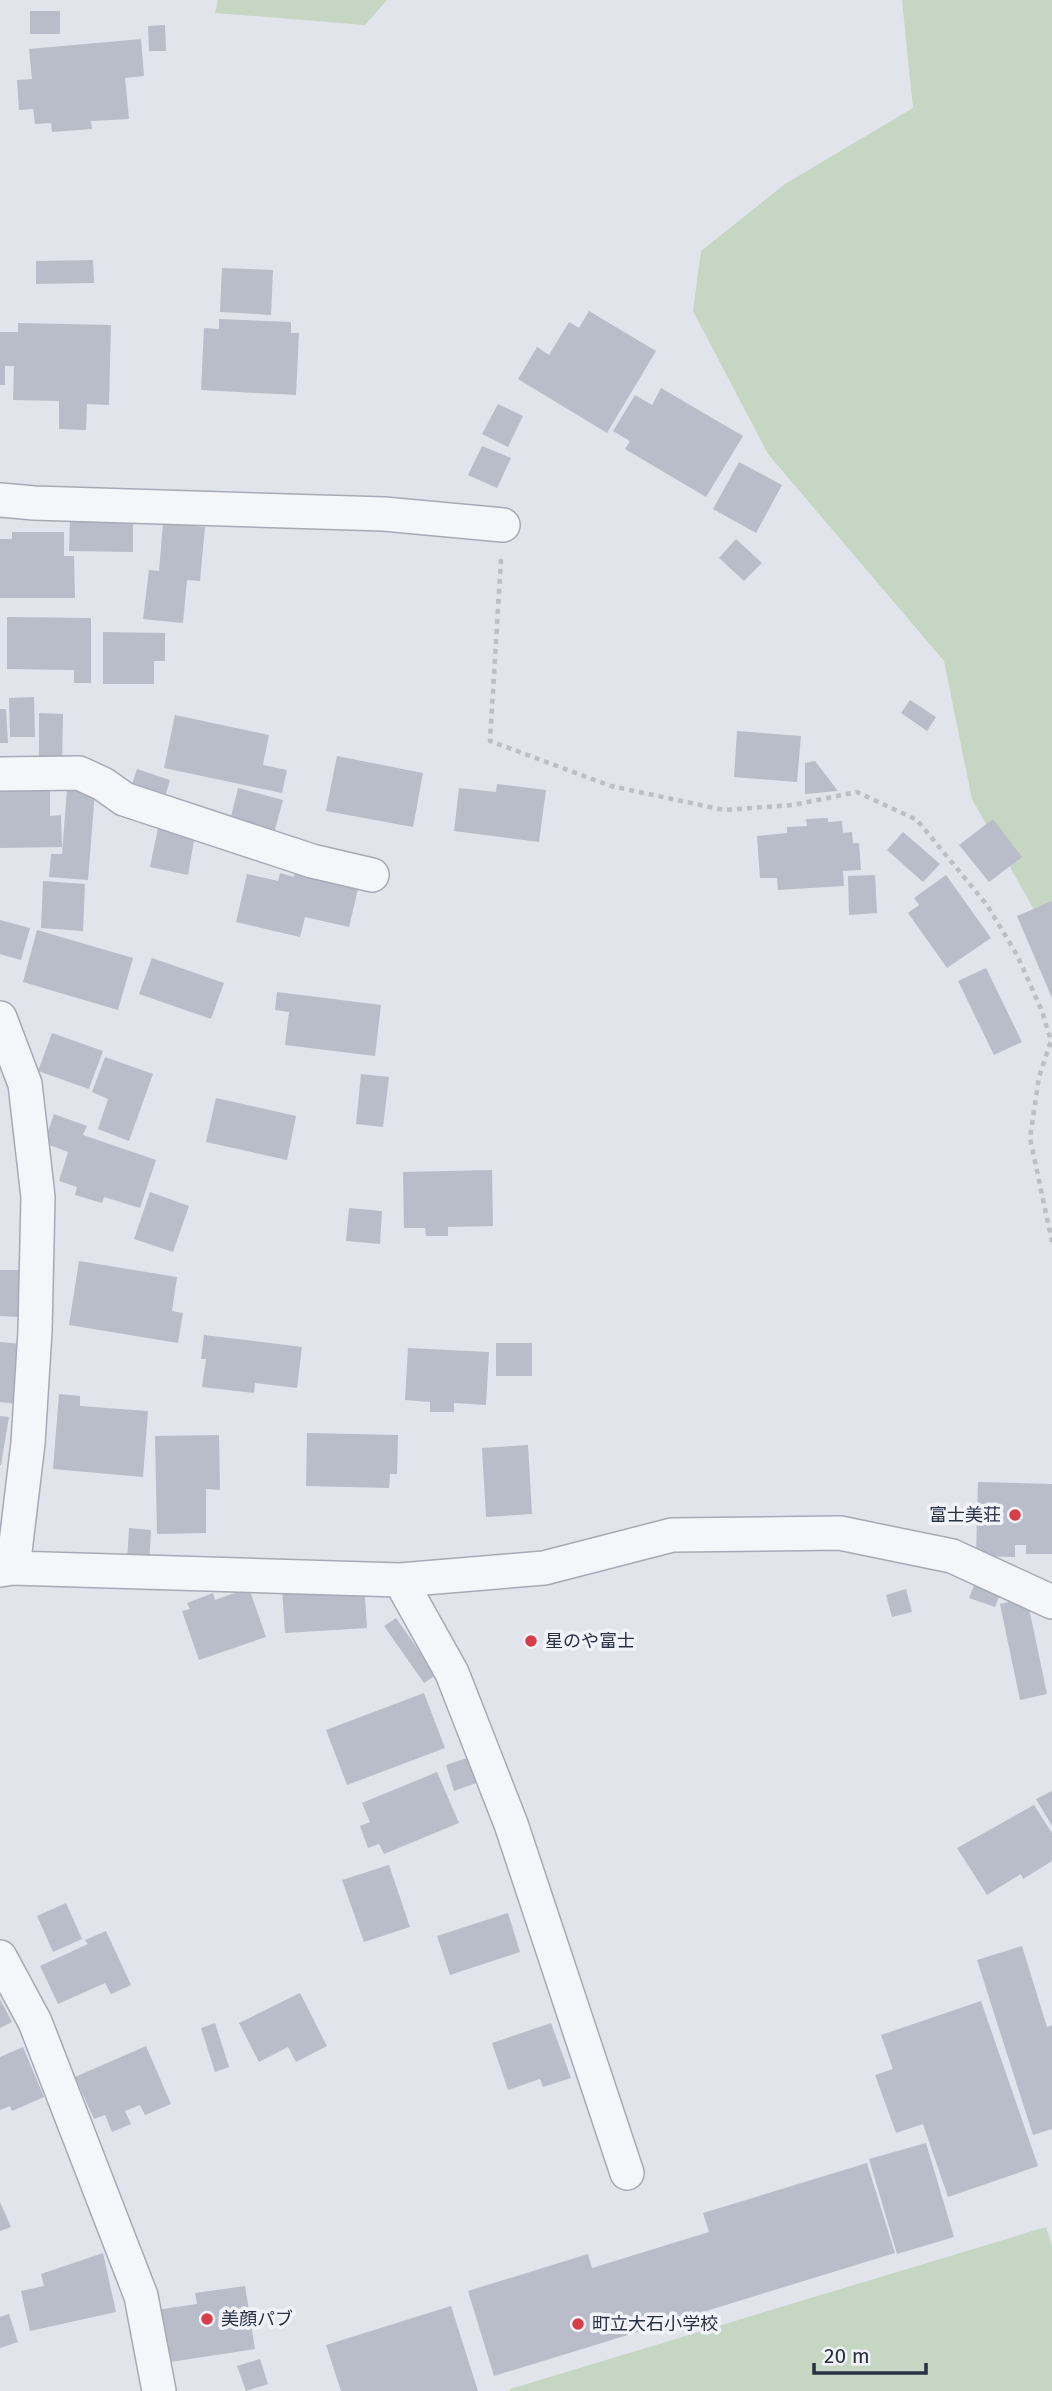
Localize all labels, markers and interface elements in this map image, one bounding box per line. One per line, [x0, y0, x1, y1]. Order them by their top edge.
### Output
place label: 富士美荘 [929, 1504, 1001, 1526]
marker: 富士美荘 [1007, 1507, 1023, 1523]
place label: 星のや富士 [545, 1630, 635, 1652]
marker: 星のや富士 [523, 1633, 539, 1649]
place label: 美顔パブ [221, 2308, 293, 2330]
marker: 美顔パブ [199, 2311, 215, 2327]
place label: 町立大石小学校 [592, 2313, 718, 2335]
marker: 町立大石小学校 [570, 2316, 586, 2332]
scale bar [814, 2332, 926, 2376]
text: 20 m [824, 2343, 870, 2369]

